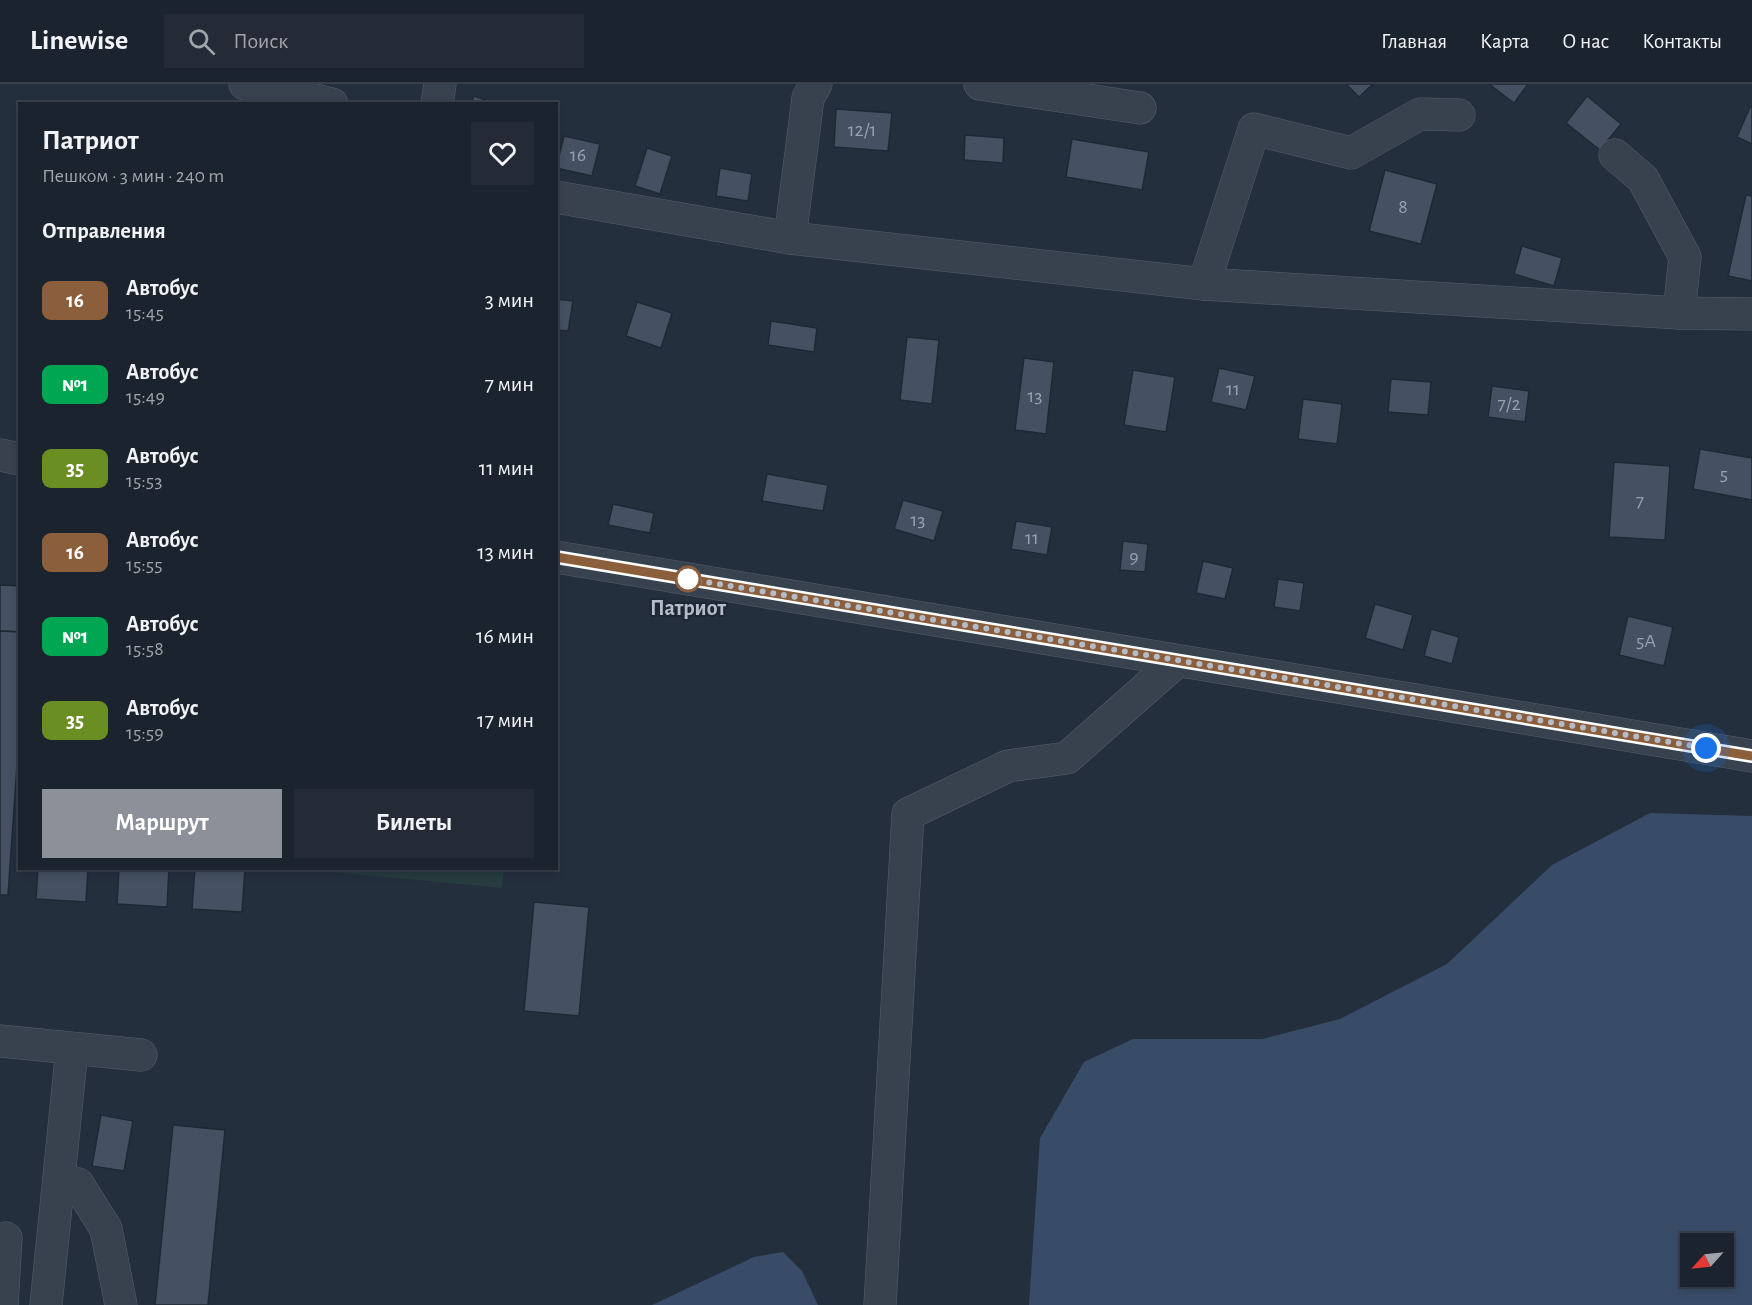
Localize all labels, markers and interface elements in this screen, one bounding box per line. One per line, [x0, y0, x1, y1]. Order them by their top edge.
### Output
search box [164, 14, 584, 68]
icon: search [185, 25, 218, 58]
text: Linewise [30, 27, 128, 55]
text: Поиск [233, 30, 288, 52]
text: Главная [1381, 31, 1447, 52]
text: Карта [1480, 31, 1529, 52]
text: О нас [1562, 31, 1609, 52]
text: Контакты [1642, 31, 1722, 52]
house number: 12/1 [848, 120, 876, 140]
button: heart [471, 122, 534, 185]
text: Патриот [42, 127, 139, 155]
house number: 16 [570, 145, 586, 165]
text: Пешком · 3 мин · 240 m [42, 166, 224, 186]
house number: 8 [1398, 197, 1408, 217]
text: Отправления [42, 220, 166, 242]
text: Автобус [126, 277, 199, 299]
text: 3 мин [485, 289, 534, 311]
text: 16 [66, 290, 84, 311]
text: 15:45 [126, 303, 164, 323]
text: Автобус [126, 361, 199, 383]
text: 7 мин [485, 373, 534, 395]
text: №1 [62, 374, 88, 395]
house number: 11 [1226, 379, 1240, 399]
house number: 13 [1027, 386, 1043, 406]
text: 15:49 [126, 387, 165, 407]
house number: 7/2 [1497, 394, 1521, 414]
text: Автобус [126, 445, 199, 467]
text: 11 мин [479, 457, 534, 479]
text: 35 [66, 458, 84, 479]
house number: 5 [1720, 464, 1728, 484]
text: 15:53 [126, 471, 162, 491]
house number: 7 [1636, 491, 1644, 511]
house number: 13 [910, 510, 926, 530]
house number: 11 [1025, 528, 1039, 548]
text: Автобус [126, 529, 199, 551]
text: 13 мин [477, 541, 534, 563]
text: 16 [66, 542, 84, 563]
house number: 9 [1129, 547, 1139, 567]
text: 15:55 [126, 555, 163, 575]
marker: Патриот [675, 566, 701, 592]
place label: Патриот [650, 597, 726, 619]
text: Автобус [126, 613, 199, 635]
text: 16 мин [476, 625, 534, 647]
text: №1 [62, 626, 88, 647]
house number: 5А [1636, 631, 1656, 651]
text: 15:58 [126, 639, 164, 659]
text: Автобус [126, 697, 199, 719]
text: 17 мин [477, 709, 534, 731]
text: 35 [66, 710, 84, 731]
text: 15:59 [126, 723, 164, 743]
your location [1691, 733, 1721, 763]
button: Маршрут [42, 789, 282, 858]
button: Билеты [294, 789, 534, 858]
north arrow [1680, 1233, 1734, 1287]
map controls [1680, 1233, 1734, 1287]

